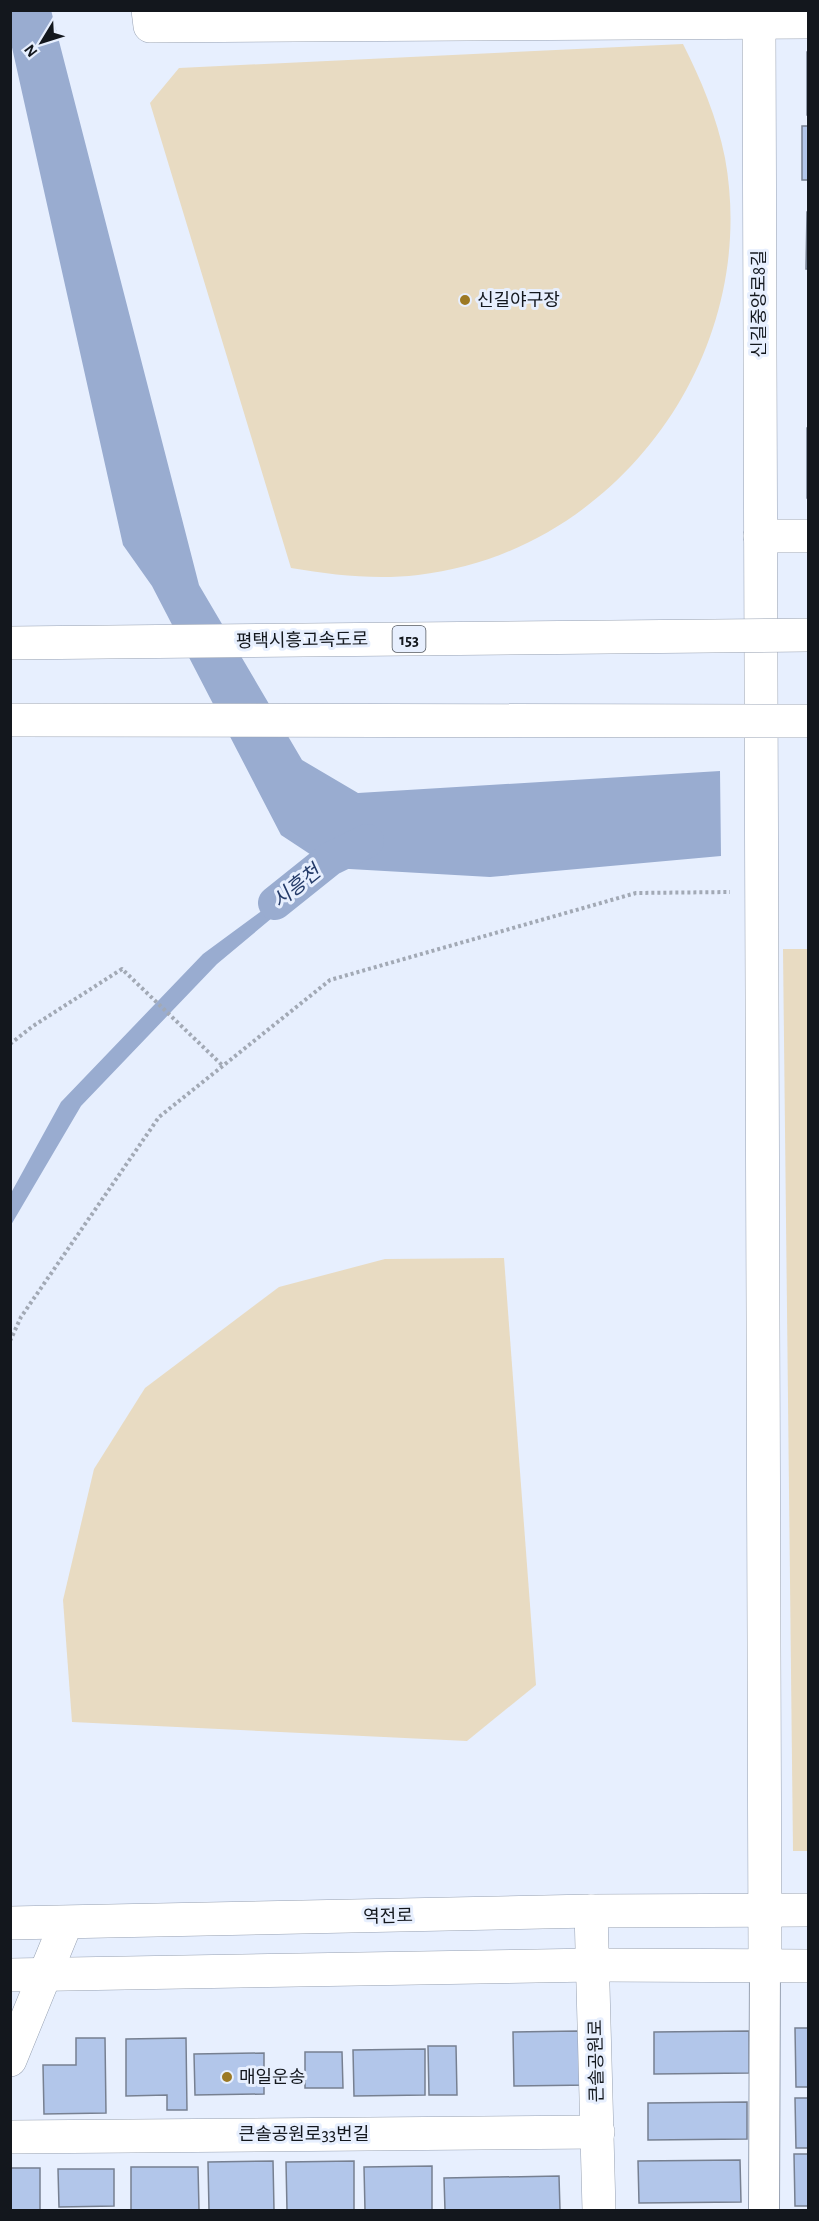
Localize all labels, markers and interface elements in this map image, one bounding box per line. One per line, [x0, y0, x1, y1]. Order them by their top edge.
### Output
north arrow [12, 12, 72, 72]
text: N [21, 41, 41, 60]
street label: 신길중앙로8길 [749, 250, 769, 358]
place label: 신길야구장 [477, 290, 560, 310]
marker: 신길야구장 [458, 293, 472, 307]
road number: 153 [392, 626, 426, 652]
street label: 평택시흥고속도로 [236, 629, 368, 651]
water label: 시흥천 [268, 859, 326, 912]
street label: 역전로 [363, 1907, 413, 1926]
street label: 큰솔공원로 [586, 2019, 607, 2103]
place label: 매일운송 [239, 2068, 305, 2087]
marker: 매일운송 [220, 2070, 234, 2084]
street label: 큰솔공원로33번길 [239, 2125, 369, 2144]

